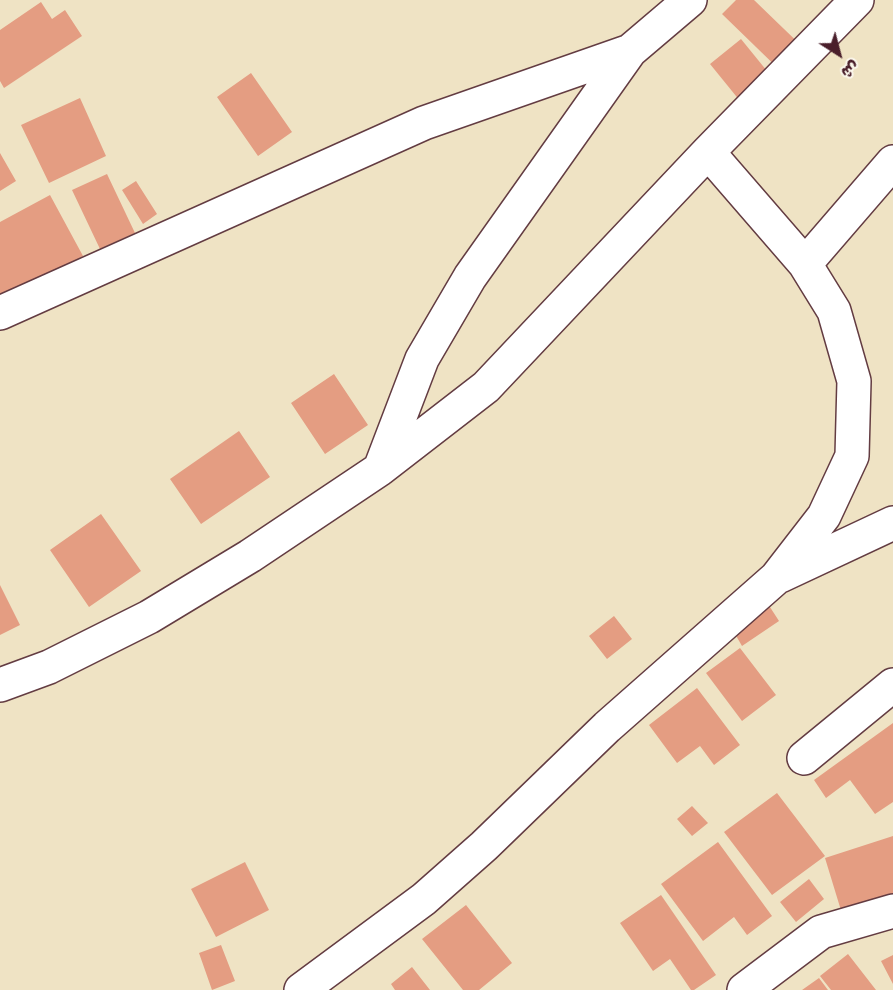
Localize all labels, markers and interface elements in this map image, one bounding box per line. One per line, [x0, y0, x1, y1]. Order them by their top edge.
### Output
north arrow [809, 24, 869, 84]
text: ش [837, 55, 863, 83]

